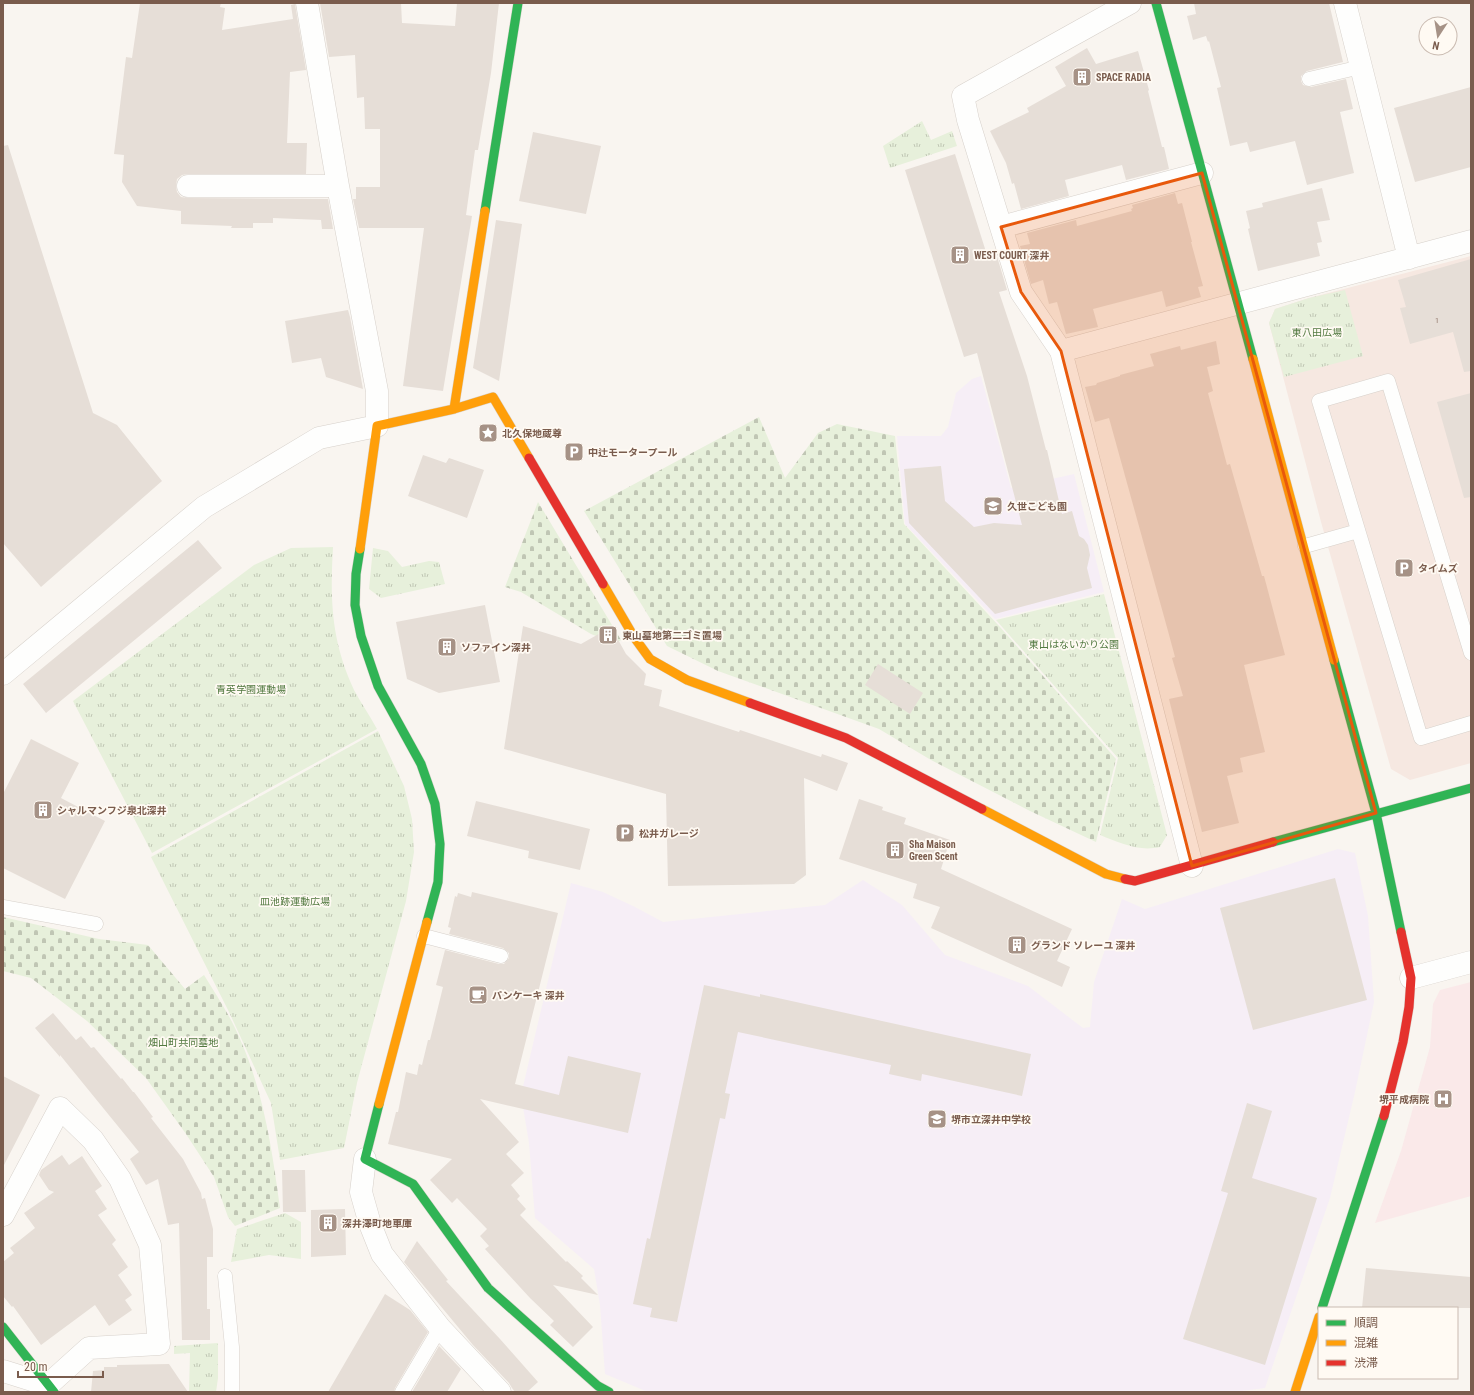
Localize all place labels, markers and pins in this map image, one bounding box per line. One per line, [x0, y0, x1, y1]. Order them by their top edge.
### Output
building icon: SPACE RADIA [1071, 66, 1093, 88]
place label: SPACE RADIA [1096, 72, 1151, 83]
building icon: WEST COURT 深井 [949, 244, 971, 266]
place label: WEST COURT 深井 [974, 250, 1049, 261]
place icon: 北久保地蔵尊 [477, 422, 499, 444]
place label: 北久保地蔵尊 [502, 428, 562, 439]
parking icon: 中辻モータープール [563, 441, 585, 463]
place label: 中辻モータープール [588, 447, 677, 458]
school or university icon: 久世こども園 [982, 495, 1004, 517]
place label: 久世こども園 [1007, 501, 1067, 512]
parking icon: タイムズ [1393, 557, 1415, 579]
place label: タイムズ [1418, 563, 1458, 574]
building icon: 東山墓地第二ゴミ置場 [597, 624, 619, 646]
place label: 東山墓地第二ゴミ置場 [622, 630, 722, 641]
building icon: ソファイン深井 [436, 636, 458, 658]
place label: ソファイン深井 [461, 642, 531, 653]
building icon: シャルマンフジ泉北深井 [32, 799, 54, 821]
place label: シャルマンフジ泉北深井 [57, 805, 167, 816]
parking icon: 松井ガレージ [614, 822, 636, 844]
place label: 松井ガレージ [639, 828, 699, 839]
building icon: Sha Maison Green Scent [884, 839, 906, 861]
place label: Sha Maison Green Scent [909, 839, 958, 862]
building icon: グランド ソレーユ 深井 [1006, 934, 1028, 956]
place label: グランド ソレーユ 深井 [1031, 940, 1136, 951]
cafe icon: パンケーキ 深井 [467, 984, 489, 1006]
place label: パンケーキ 深井 [492, 990, 565, 1001]
hospital icon: 堺平成病院 [1432, 1088, 1454, 1110]
place label: 堺平成病院 [1379, 1094, 1429, 1105]
school or university icon: 堺市立深井中学校 [926, 1108, 948, 1130]
place label: 堺市立深井中学校 [951, 1114, 1031, 1125]
building icon: 深井澤町地車庫 [317, 1212, 339, 1234]
place label: 深井澤町地車庫 [342, 1218, 412, 1229]

